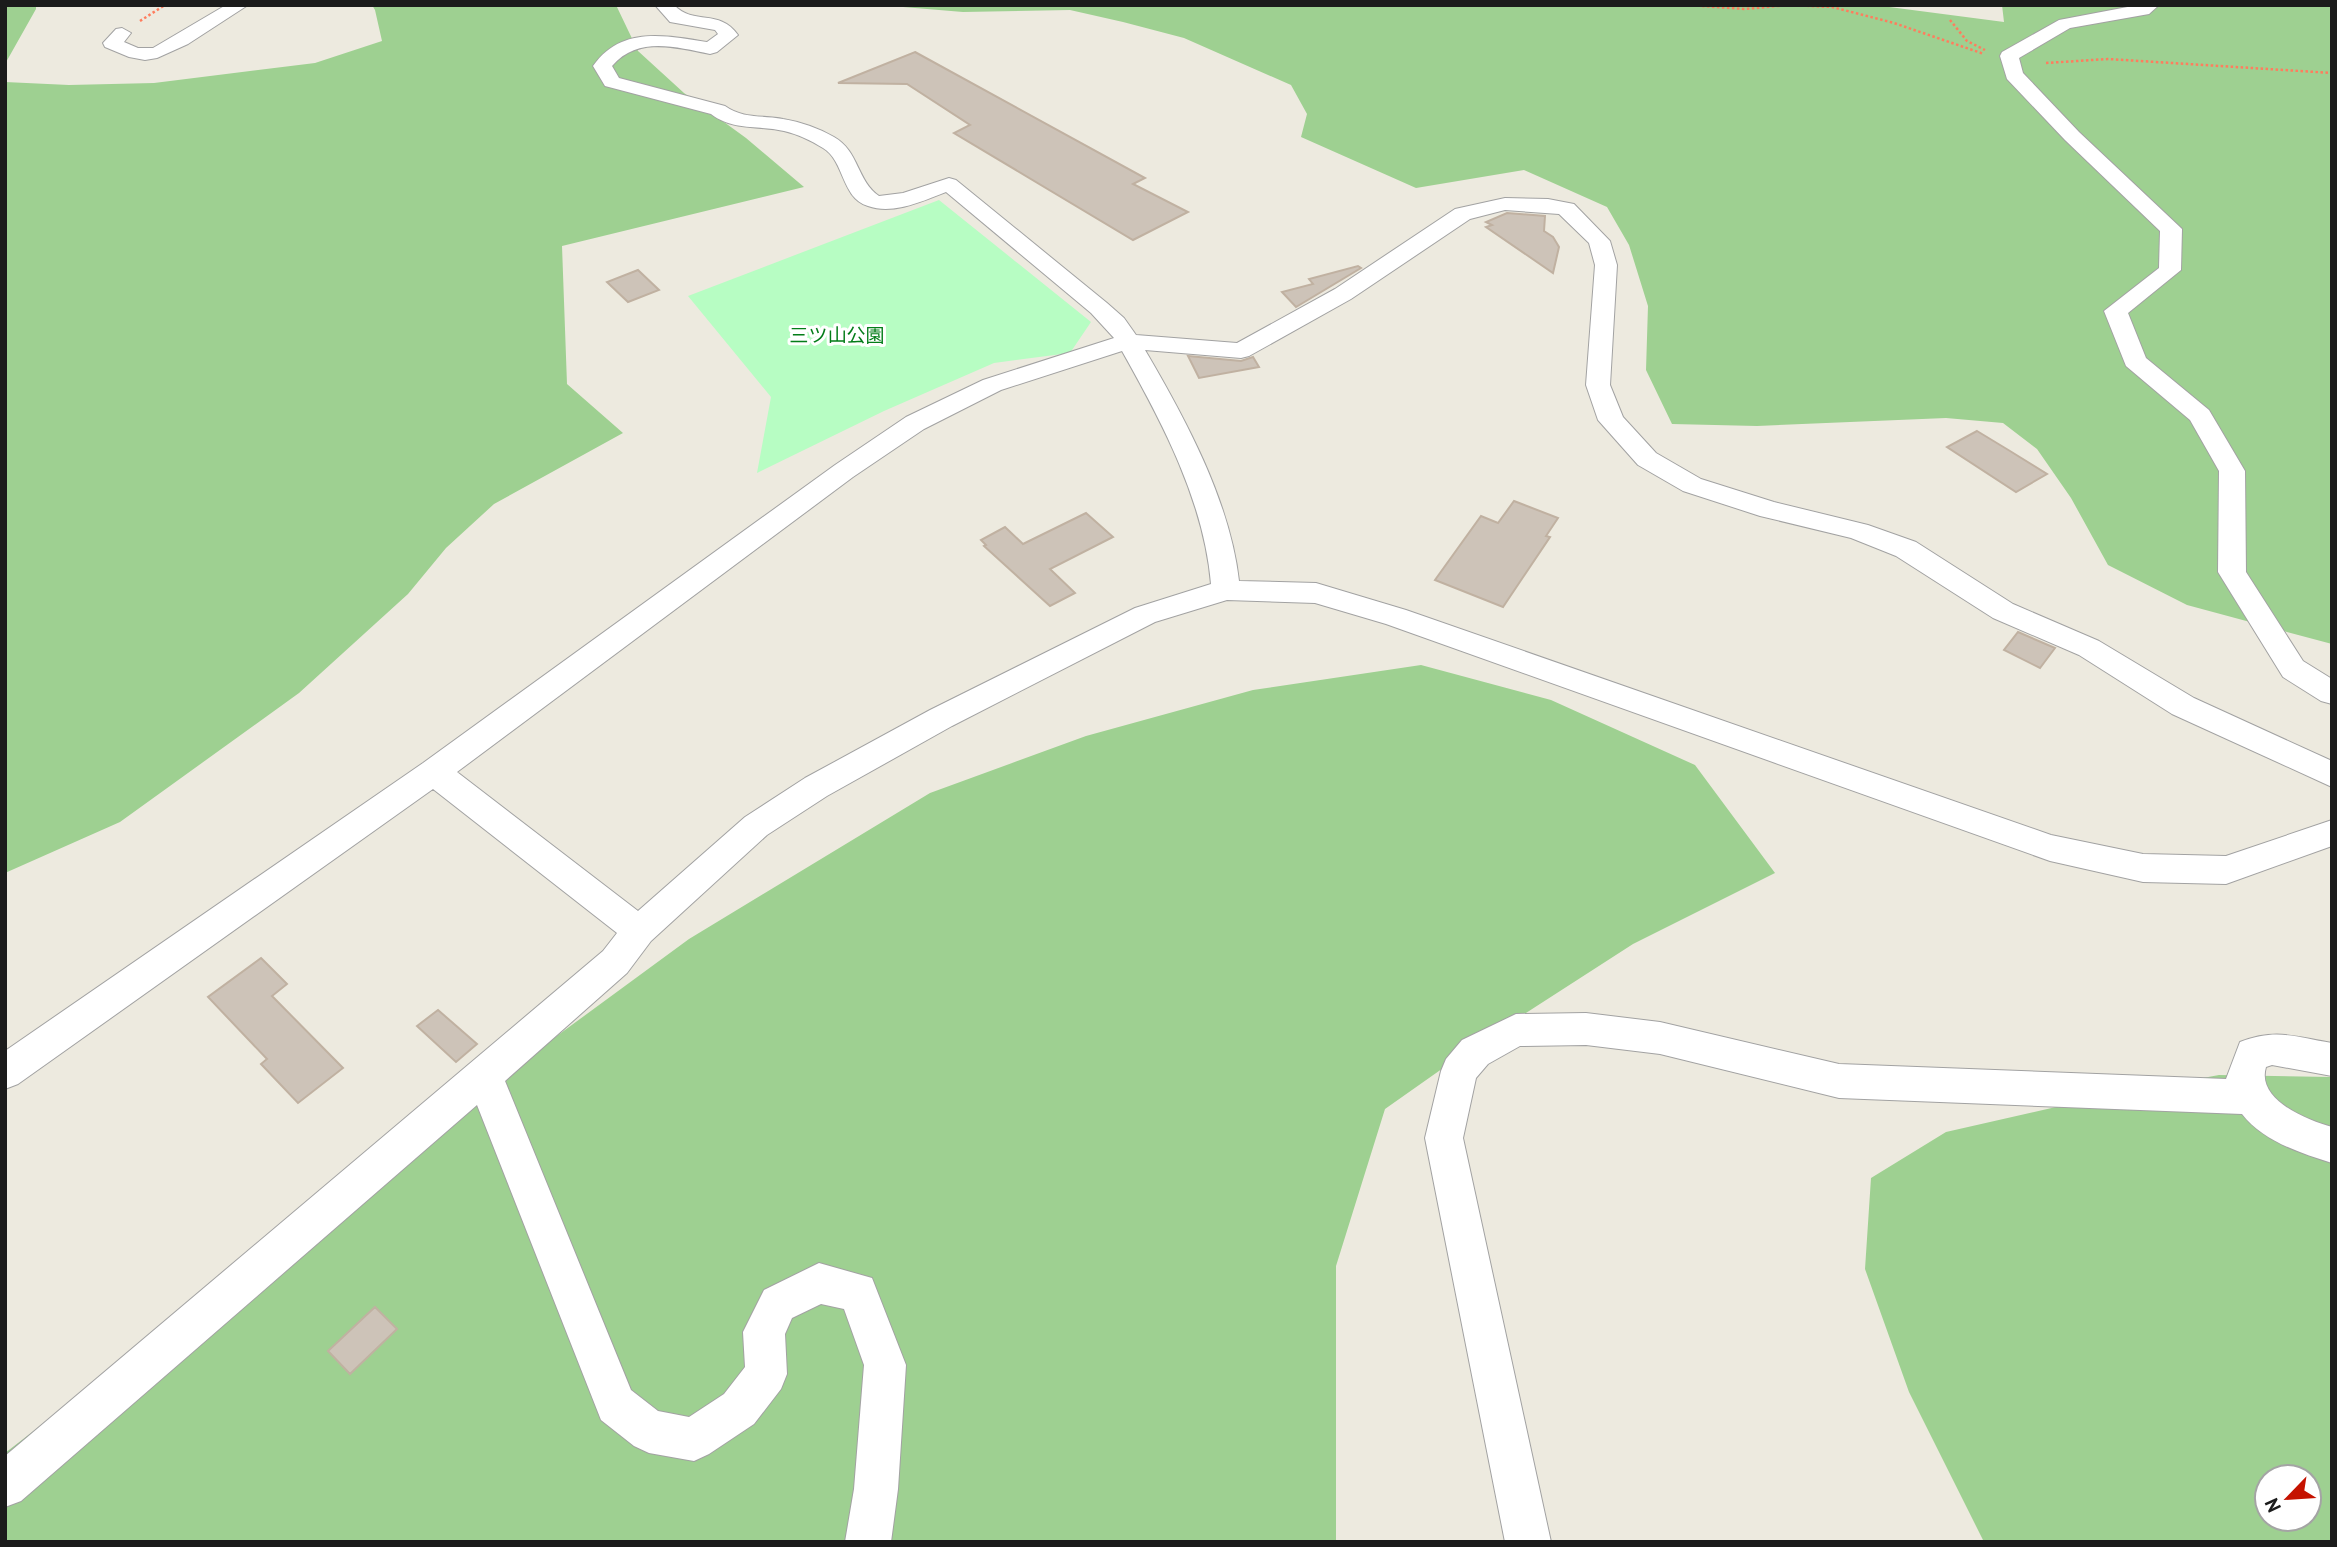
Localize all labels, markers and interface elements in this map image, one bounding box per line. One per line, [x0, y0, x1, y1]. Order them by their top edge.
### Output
park label: 三ツ山公園 [789, 323, 885, 347]
north arrow [2253, 1463, 2323, 1533]
text: N [2259, 1494, 2286, 1516]

